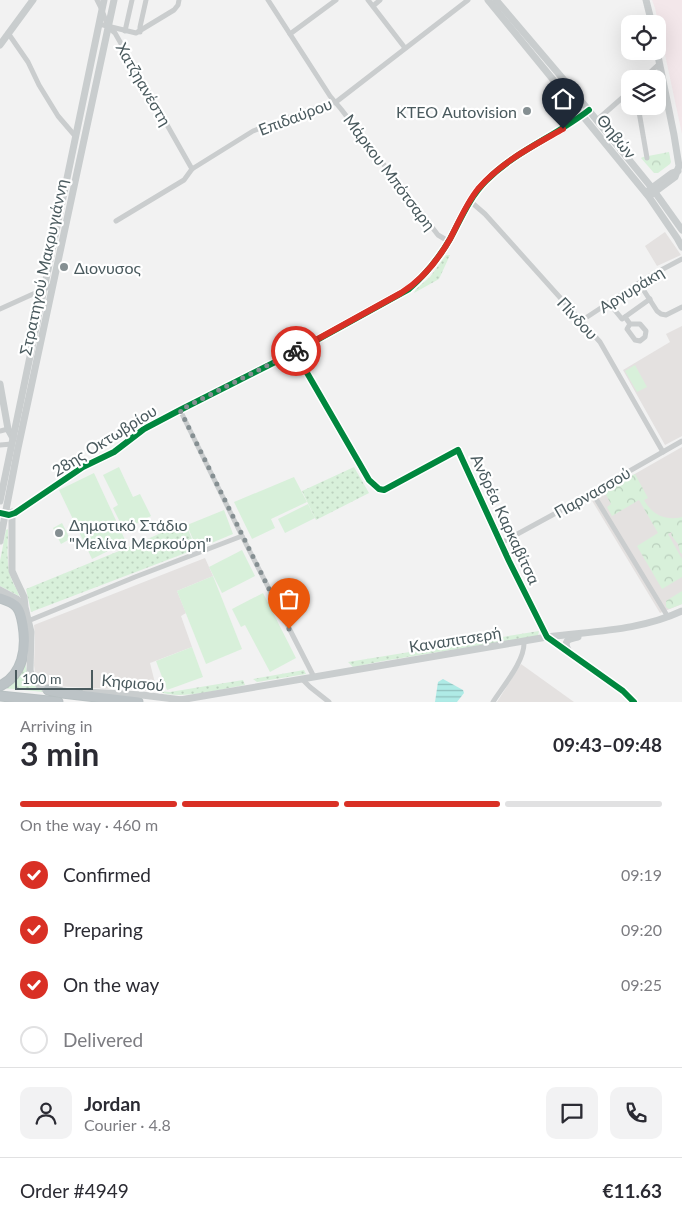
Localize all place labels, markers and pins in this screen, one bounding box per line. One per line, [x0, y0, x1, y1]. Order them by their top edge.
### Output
pin [542, 78, 584, 129]
place label: ΚΤΕΟ Autovision [396, 102, 517, 121]
marker: ΚΤΕΟ Autovision [521, 105, 533, 117]
place label: Διονυσος [74, 258, 142, 277]
marker: Διονυσος [58, 261, 70, 273]
place label: Δημοτικό Στάδιο "Μελίνα Μερκούρη" [69, 515, 212, 552]
marker: Δημοτικό Στάδιο "Μελίνα Μερκούρη" [53, 527, 65, 539]
pin [268, 578, 310, 629]

